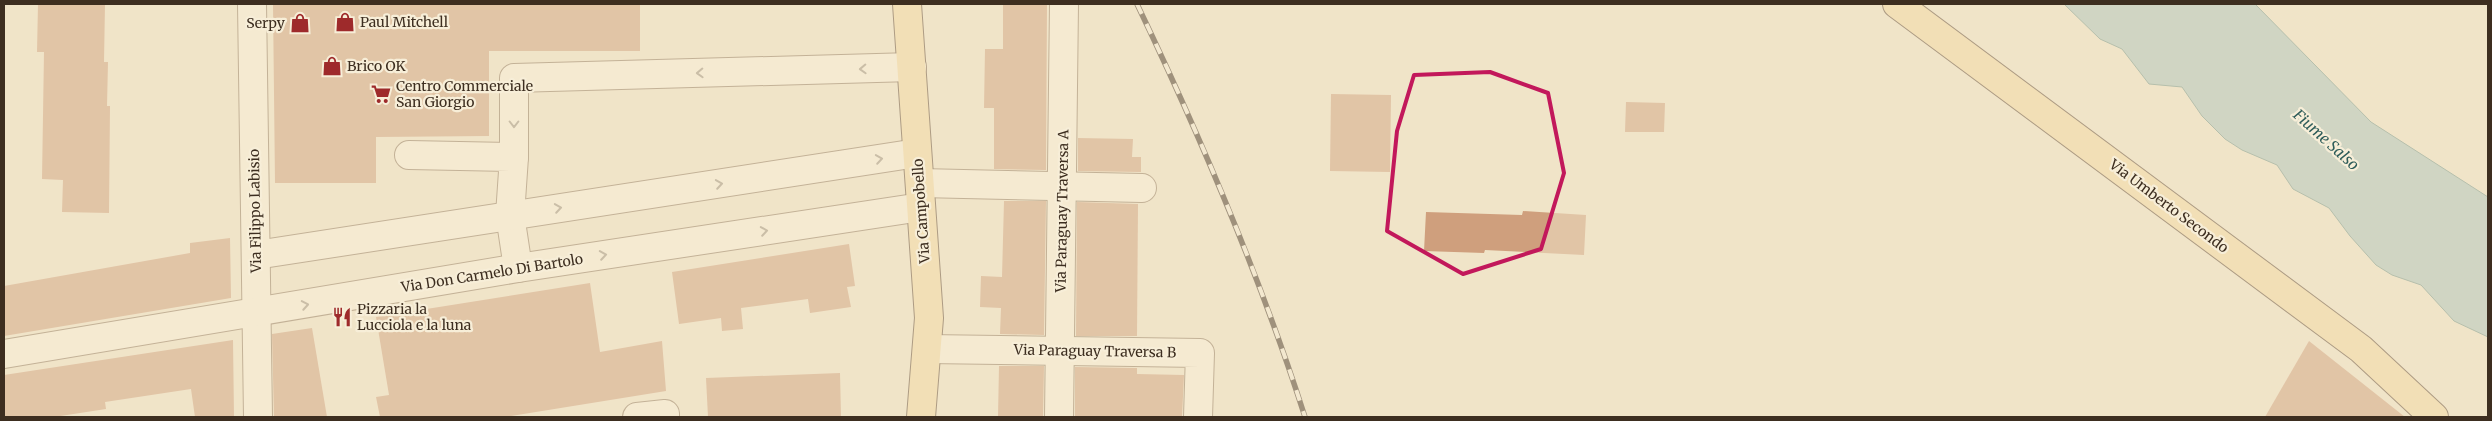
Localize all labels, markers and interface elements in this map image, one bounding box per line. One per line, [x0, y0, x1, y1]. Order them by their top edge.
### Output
shop icon: Paul Mitchell [334, 11, 356, 33]
shop icon: Serpy [289, 12, 311, 34]
place label: Paul Mitchell [360, 13, 449, 31]
place label: Serpy [246, 14, 286, 32]
shop icon: Brico OK [321, 55, 343, 77]
place label: Brico OK [347, 57, 406, 75]
one-way arrow [859, 63, 867, 74]
one-way arrow [696, 68, 704, 78]
place label: Centro Commerciale San Giorgio [396, 77, 533, 111]
supermarket icon: Centro Commerciale San Giorgio [370, 83, 392, 105]
water label: Fiume Salso [2289, 104, 2363, 174]
one-way arrow [509, 121, 519, 129]
street label: Via Paraguay Traversa A [1052, 129, 1072, 294]
street label: Via Filippo Labisio [245, 149, 265, 274]
one-way arrow [875, 154, 884, 164]
street label: Via Umberto Secondo [2105, 155, 2232, 257]
street label: Via Campobello [908, 158, 934, 265]
one-way arrow [714, 179, 723, 189]
one-way arrow [554, 203, 562, 214]
one-way arrow [761, 226, 769, 237]
street label: Via Don Carmelo Di Bartolo [399, 250, 584, 296]
one-way arrow [600, 250, 608, 261]
one-way arrow [301, 300, 309, 310]
place label: Pizzaria la Lucciola e la luna [357, 300, 472, 334]
restaurant icon: Pizzaria la Lucciola e la luna [331, 306, 353, 328]
street label: Via Paraguay Traversa B [1013, 341, 1176, 361]

